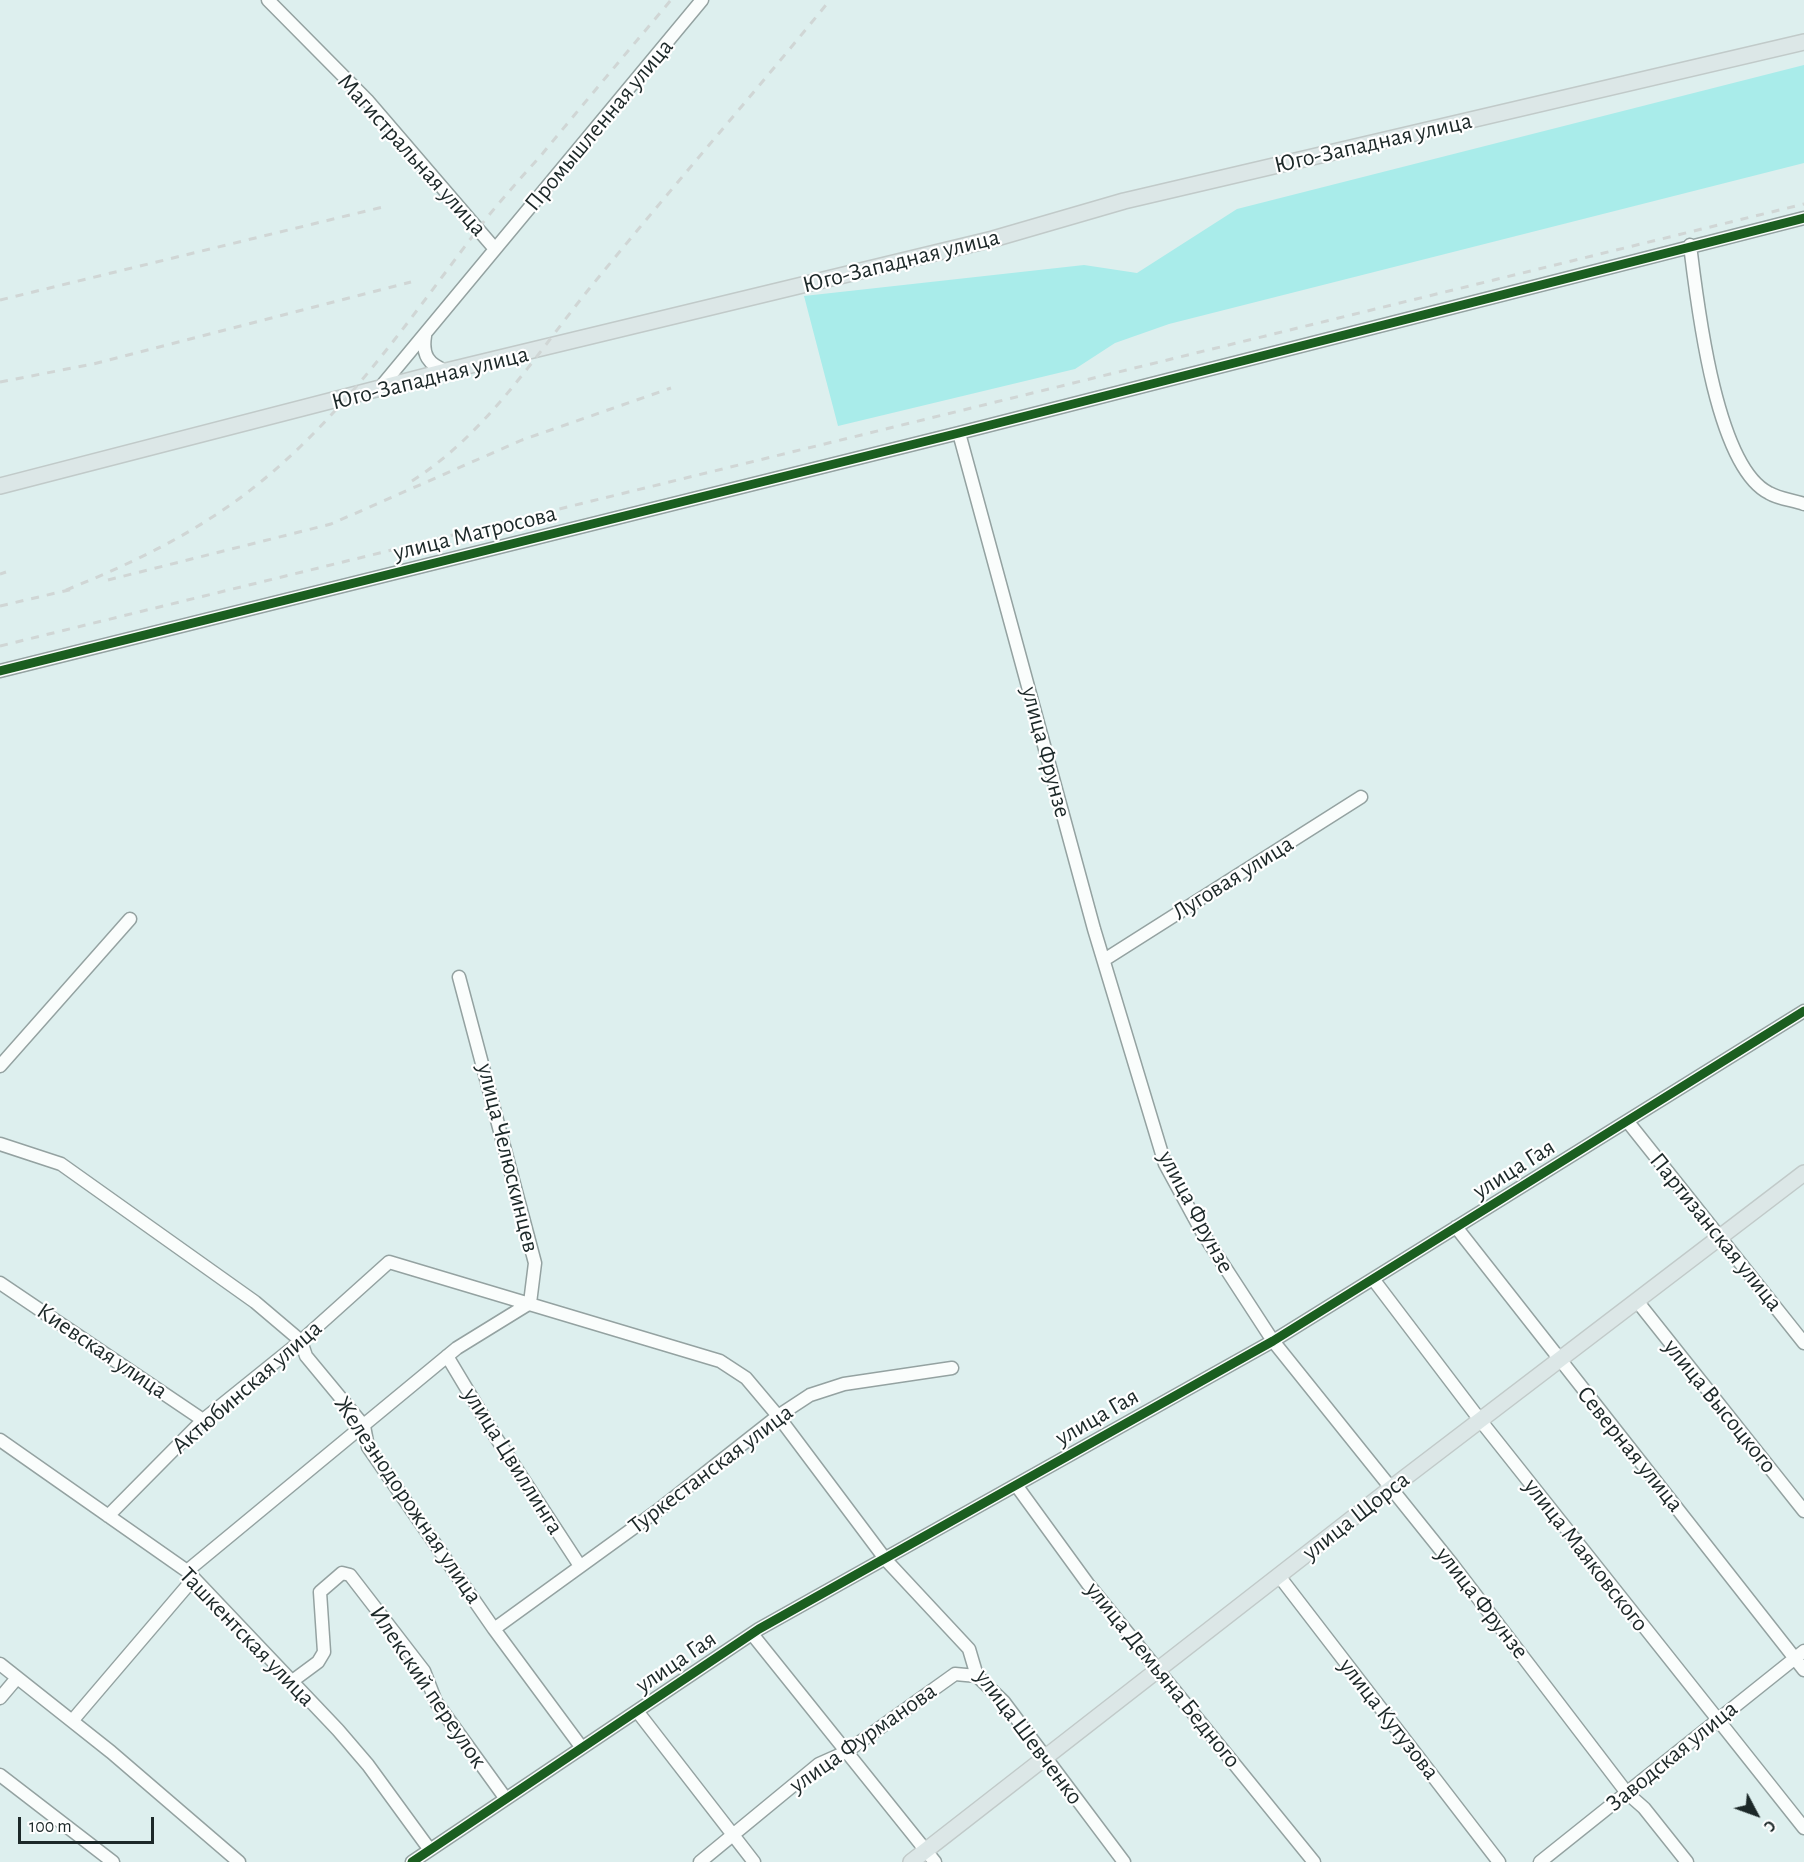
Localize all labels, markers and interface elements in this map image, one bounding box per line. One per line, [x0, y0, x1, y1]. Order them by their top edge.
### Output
street label: Промышленная улица [518, 33, 680, 217]
street label: Магистральная улица [331, 68, 493, 242]
street label: Юго-Западная улица [1271, 106, 1475, 180]
street label: Юго-Западная улица [799, 223, 1003, 299]
street label: Юго-Западная улица [328, 340, 532, 416]
street label: улица Матросова [391, 499, 559, 567]
street label: улица Фрунзе [1015, 683, 1077, 821]
street label: Луговая улица [1167, 829, 1299, 927]
street label: улица Челюскинцев [471, 1061, 545, 1255]
street label: улица Гая [1468, 1133, 1560, 1205]
street label: улица Фрунзе [1152, 1146, 1240, 1278]
street label: Партизанская улица [1643, 1147, 1789, 1317]
street label: Киевская улица [31, 1297, 173, 1405]
street label: Актюбинская улица [166, 1314, 328, 1460]
street label: улица Высоцкого [1657, 1333, 1783, 1479]
street label: Северная улица [1570, 1380, 1690, 1518]
street label: улица Цвиллинга [456, 1382, 570, 1540]
street label: улица Гая [1050, 1382, 1144, 1452]
street label: Железнодорожная улица [328, 1391, 488, 1609]
street label: Туркестанская улица [623, 1398, 799, 1540]
street label: улица Щорса [1297, 1465, 1415, 1567]
street label: улица Маяковского [1517, 1473, 1655, 1637]
street label: улица Фрунзе [1429, 1541, 1535, 1665]
street label: Ташкентская улица [173, 1561, 321, 1713]
street label: улица Демьяна Бедного [1079, 1576, 1247, 1774]
street label: Илекский переулок [363, 1600, 493, 1774]
street label: улица Гая [630, 1625, 722, 1699]
street label: улица Кутузова [1333, 1652, 1445, 1786]
street label: улица Шевченко [969, 1664, 1089, 1810]
street label: улица Фурманова [784, 1677, 942, 1799]
street label: Заводская улица [1601, 1694, 1743, 1818]
north arrow [1726, 1784, 1786, 1844]
scale bar [21, 1805, 158, 1843]
text: С [1761, 1817, 1779, 1834]
text: 100 m [29, 1818, 72, 1836]

